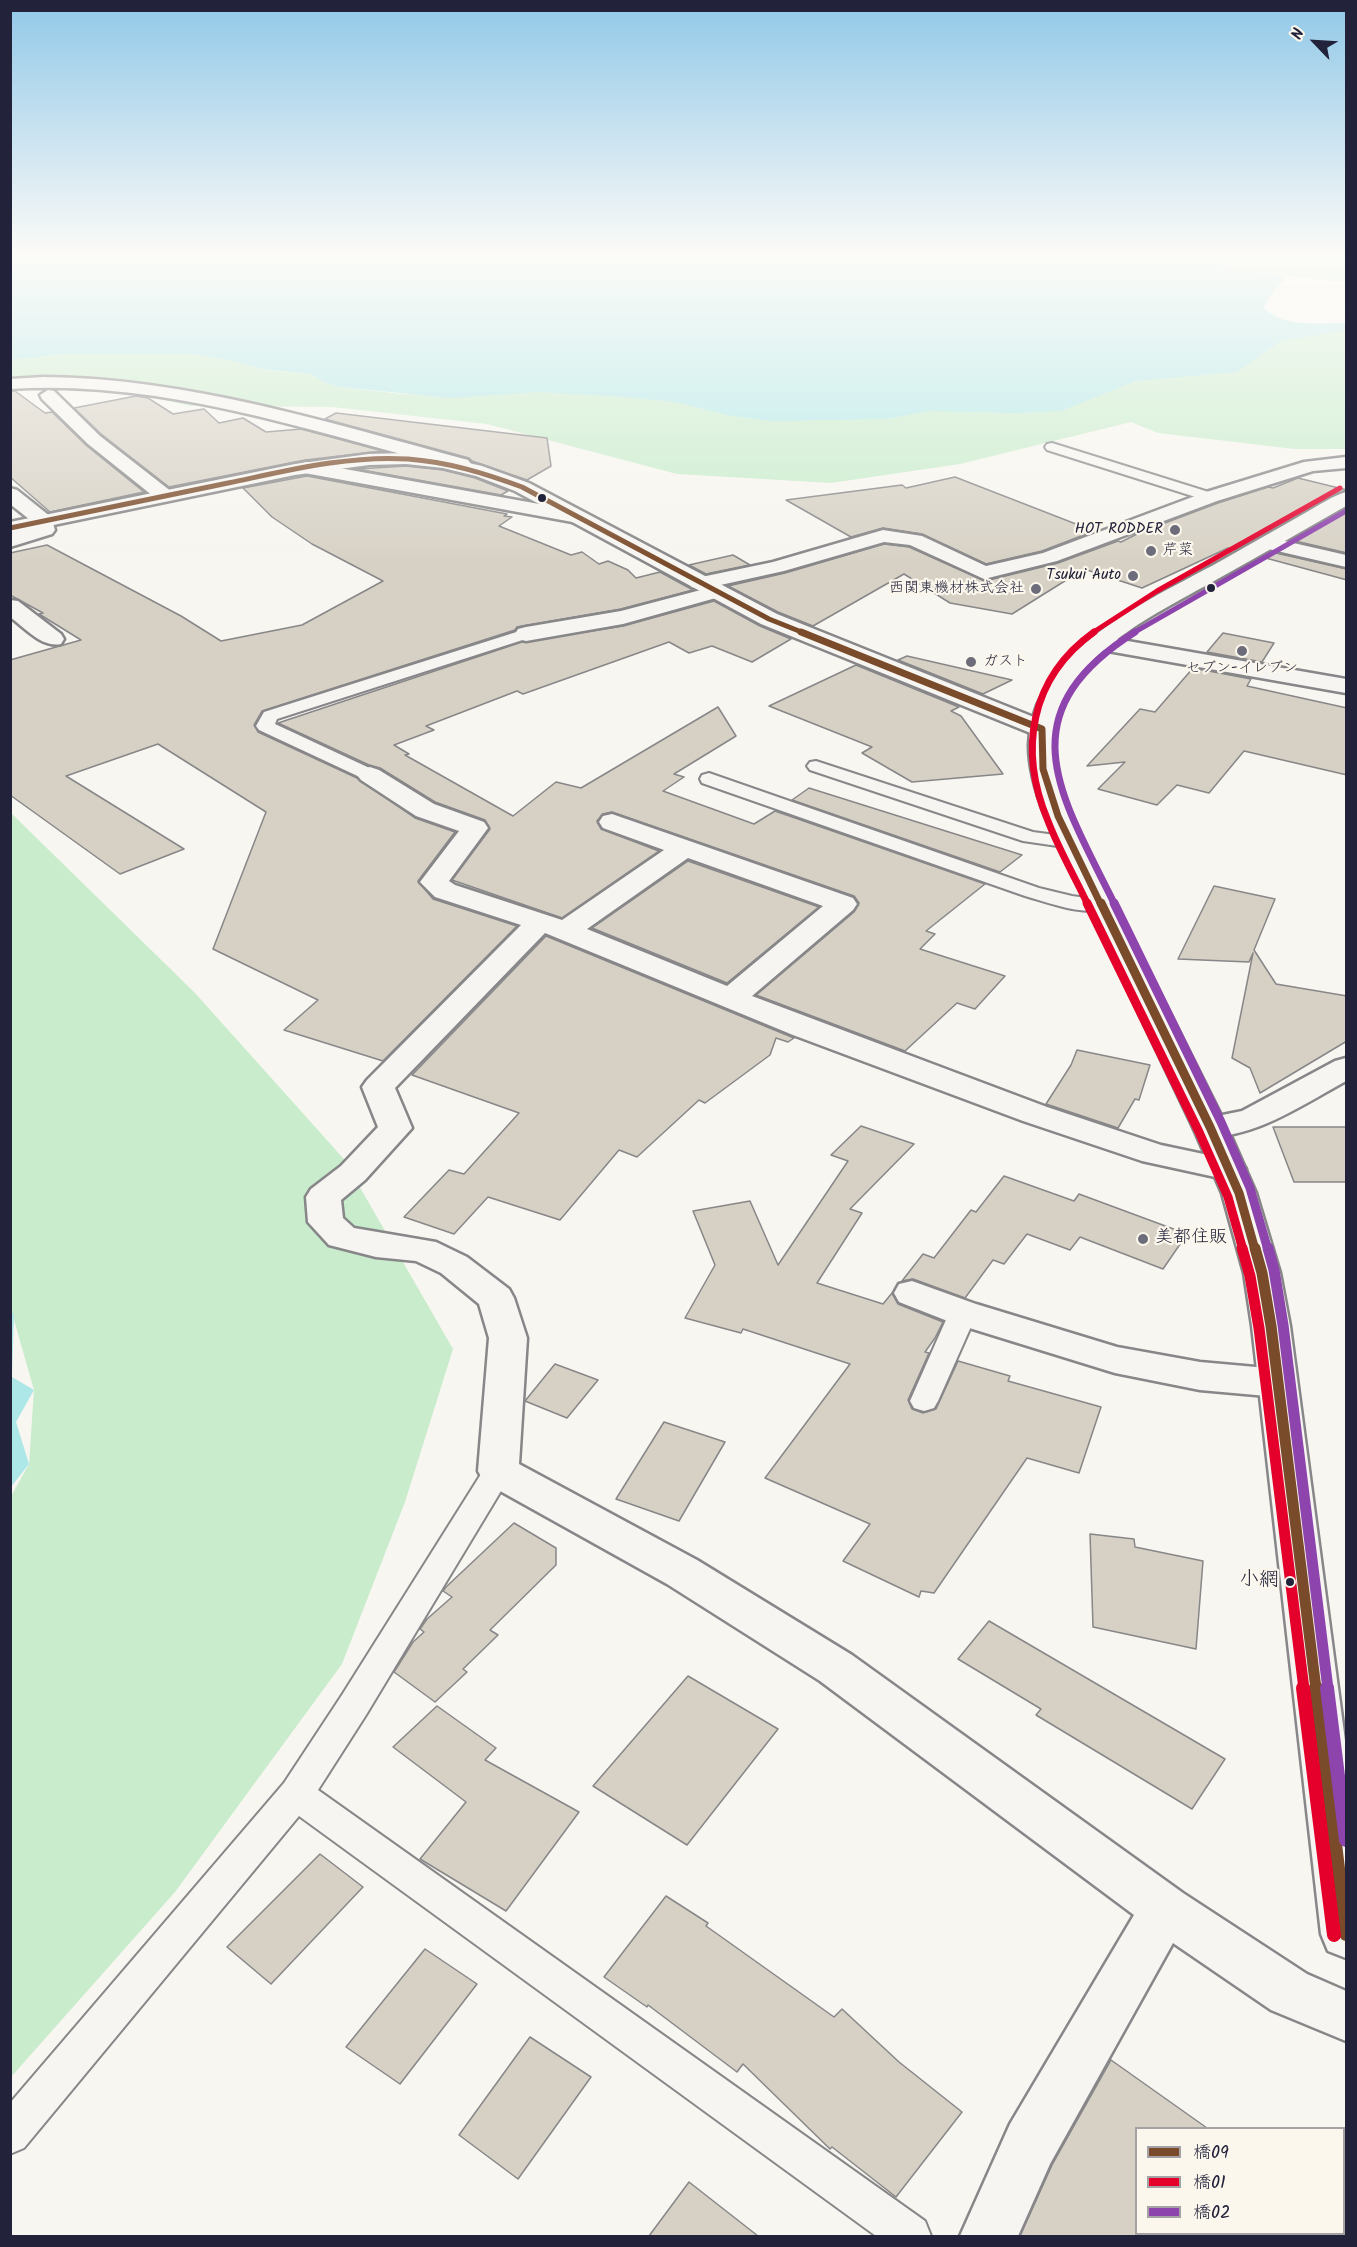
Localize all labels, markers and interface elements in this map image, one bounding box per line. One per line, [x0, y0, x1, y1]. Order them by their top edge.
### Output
north arrow [1285, 12, 1345, 72]
text: N [1285, 24, 1312, 44]
unlabelled marker [536, 492, 548, 504]
place label: HOT RODDER [1075, 521, 1163, 539]
marker: HOT RODDER [1168, 523, 1182, 537]
place label: 芹菜 [1163, 542, 1193, 560]
marker: 芹菜 [1144, 544, 1158, 558]
place label: Tsukui Auto [1047, 567, 1121, 585]
marker: Tsukui Auto [1126, 569, 1140, 583]
place label: 西関東機材株式会社 [889, 580, 1024, 598]
marker: 西関東機材株式会社 [1029, 582, 1043, 596]
unlabelled marker [1205, 582, 1217, 594]
marker: セブン-イレブン [1235, 644, 1249, 658]
place label: ガスト [983, 653, 1028, 671]
marker: ガスト [964, 655, 978, 669]
place label: セブン-イレブン [1186, 660, 1298, 678]
place label: 美都住販 [1155, 1228, 1227, 1250]
marker: 美都住販 [1136, 1232, 1150, 1246]
place label: 小網 [1239, 1570, 1279, 1594]
marker: 小網 [1284, 1576, 1296, 1588]
legend [1135, 2127, 1345, 2235]
text: 橋09 [1193, 2139, 1229, 2168]
text: 橋01 [1193, 2169, 1226, 2198]
text: 橋02 [1193, 2199, 1230, 2228]

